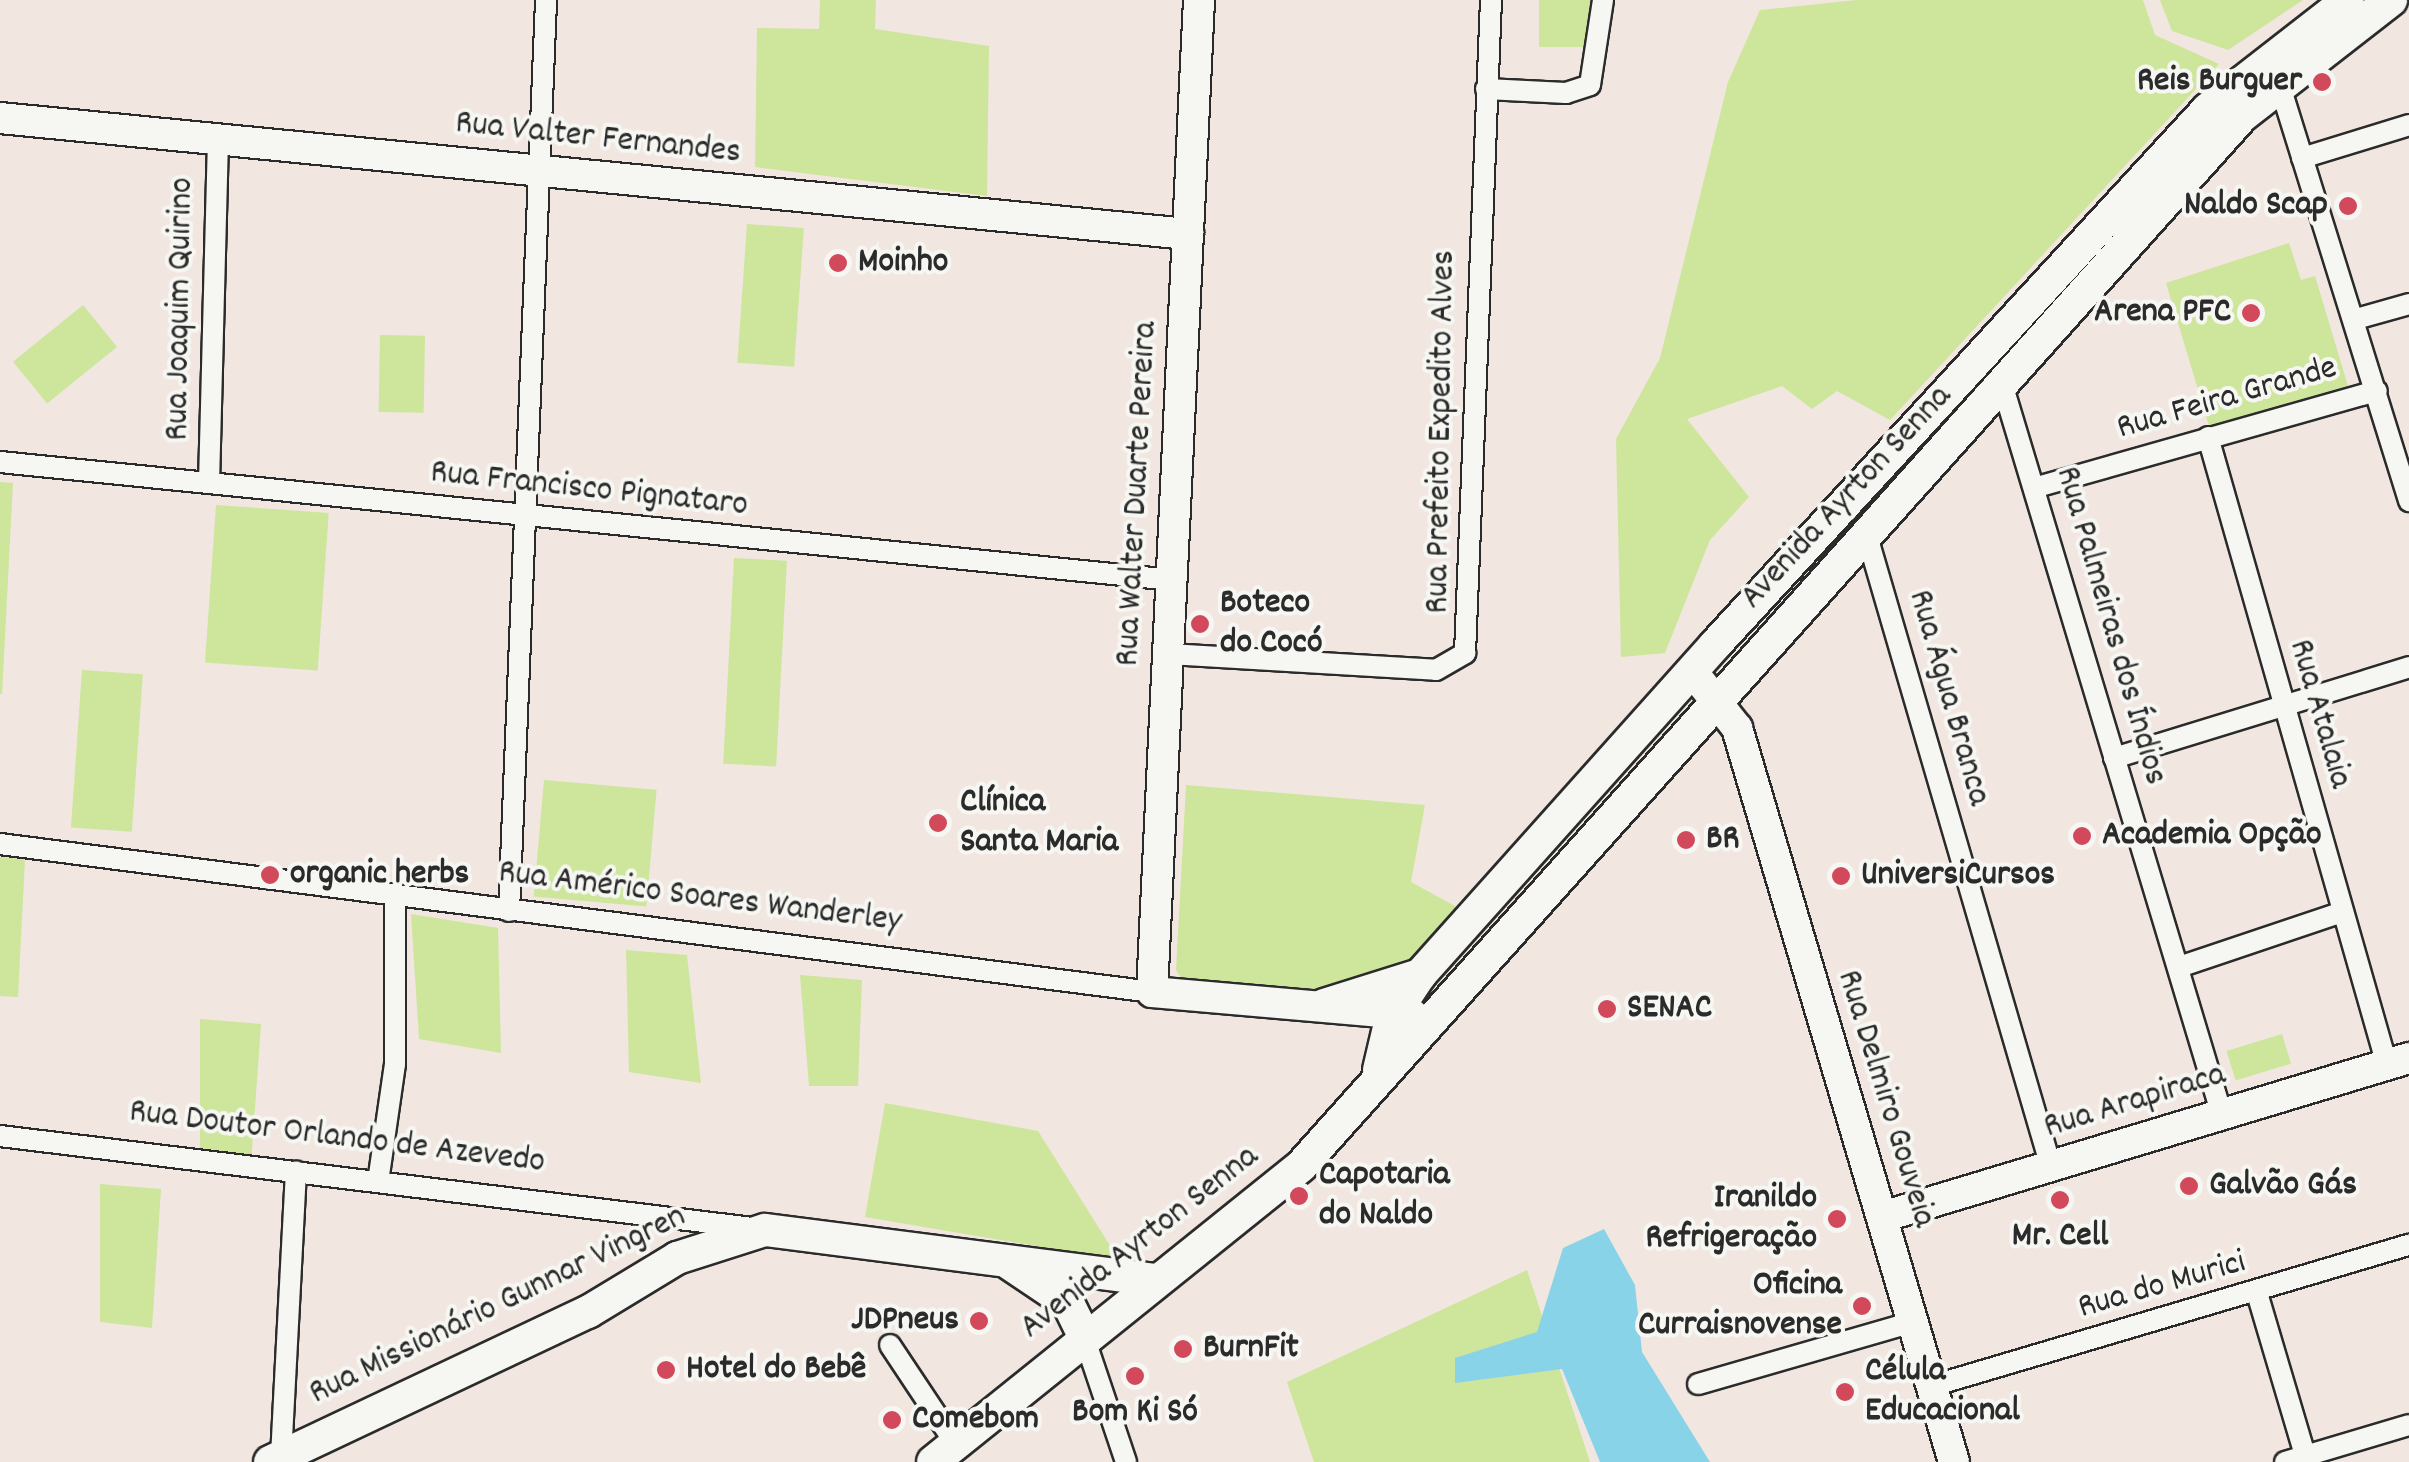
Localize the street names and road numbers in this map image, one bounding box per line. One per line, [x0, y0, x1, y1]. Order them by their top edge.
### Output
street label: Rua Valter Fernandes [453, 103, 743, 175]
street label: Rua Joaquim Quirino [158, 177, 204, 441]
street label: Rua Prefeito Expedito Alves [1418, 250, 1466, 614]
street label: Rua Walter Duarte Pereira [1108, 321, 1168, 667]
street label: Rua Feira Grande [2112, 348, 2342, 450]
street label: Avenida Ayrton Senna [1732, 377, 1962, 619]
street label: Rua Francisco Pignataro [428, 452, 750, 528]
street label: Rua Palmeiras dos Índios [2044, 462, 2176, 790]
street label: Rua Água Branca [1897, 585, 1999, 811]
street label: Rua Atalaia [2278, 635, 2360, 793]
street label: Rua Américo Soares Wanderley [496, 852, 904, 944]
street label: Rua Delmiro Gouveia [1826, 965, 1944, 1233]
street label: Rua Arapiraca [2039, 1055, 2231, 1149]
street label: Rua Doutor Orlando de Azevedo [127, 1092, 547, 1184]
street label: Avenida Ayrton Senna [1012, 1137, 1268, 1349]
street label: Rua Missionário Gunnar Vingren [303, 1197, 693, 1415]
street label: Rua do Murici [2074, 1242, 2250, 1330]

